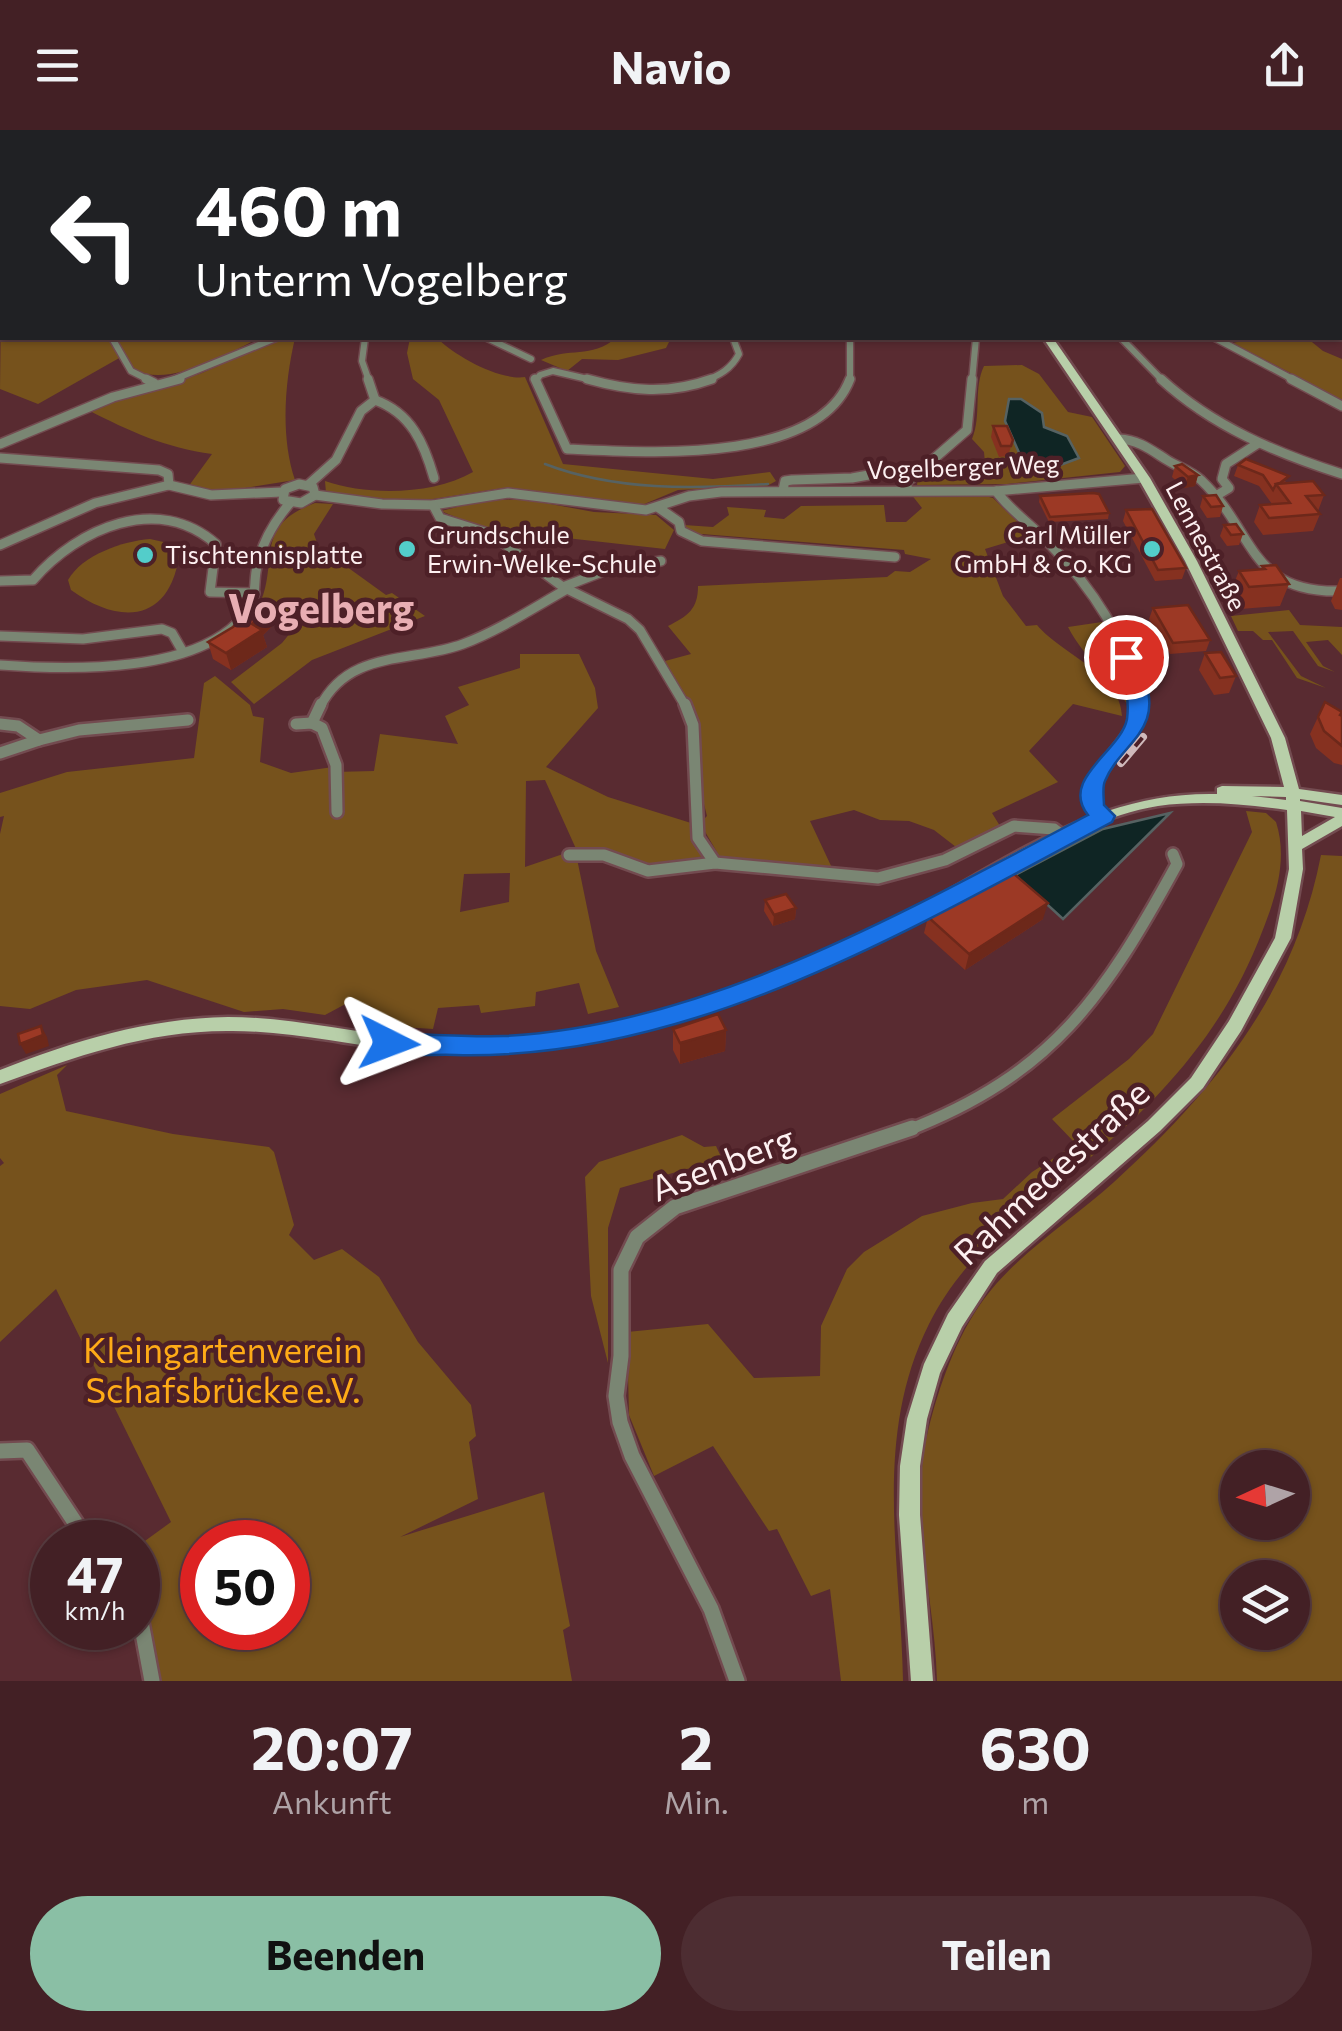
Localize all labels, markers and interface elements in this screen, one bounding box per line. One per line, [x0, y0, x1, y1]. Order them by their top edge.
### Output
icon: menu [30, 38, 85, 93]
text: Navio [611, 38, 731, 93]
icon: share [1257, 38, 1312, 93]
text: 460 m [195, 165, 402, 250]
icon: left [30, 170, 160, 300]
text: Unterm Vogelberg [195, 250, 568, 305]
street label: Vogelberger Weg [866, 448, 1060, 484]
street label: Lennestraße [1160, 476, 1253, 615]
place label: Grundschule Erwin-Welke-Schule [427, 519, 657, 578]
place label: Carl Müller GmbH & Co. KG [954, 519, 1132, 578]
marker: Grundschule Erwin-Welke-Schule [396, 538, 418, 560]
marker: Carl Müller GmbH & Co. KG [1141, 538, 1163, 560]
place label: Tischtennisplatte [165, 539, 363, 569]
marker: Tischtennisplatte [134, 544, 156, 566]
district label: Vogelberg [228, 582, 414, 631]
pin [1084, 615, 1169, 700]
icon: arrive [1099, 630, 1154, 685]
position arrow [337, 991, 441, 1095]
street label: Rahmedestraße [944, 1070, 1157, 1273]
street label: Asenberg [644, 1115, 800, 1209]
park label: Kleingartenverein Schafsbrücke e.V. [83, 1327, 363, 1410]
north arrow [1220, 1450, 1310, 1540]
map controls [1220, 1450, 1310, 1650]
speed limit sign: 50 [180, 1520, 310, 1650]
text: 47 [66, 1542, 124, 1603]
button: layers [1220, 1560, 1310, 1650]
text: km/h [65, 1595, 125, 1625]
text: 20:07 [251, 1709, 413, 1782]
text: 2 [679, 1709, 713, 1782]
text: 630 [980, 1709, 1091, 1782]
text: Ankunft [272, 1781, 392, 1821]
text: Min. [664, 1781, 729, 1821]
text: m [1021, 1781, 1049, 1821]
button: Beenden [30, 1896, 661, 2011]
button: Teilen [681, 1896, 1312, 2011]

